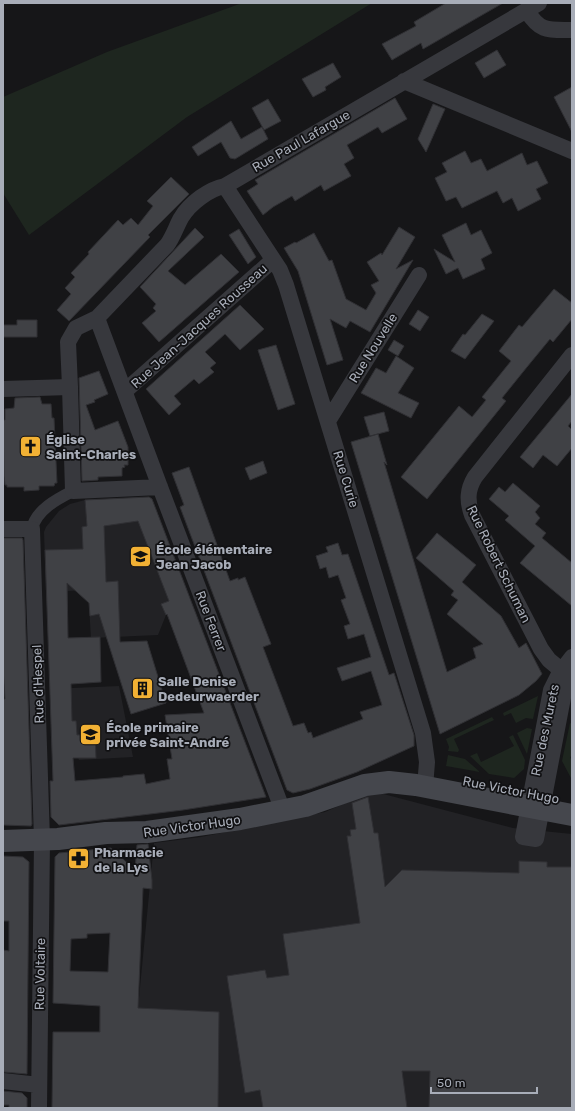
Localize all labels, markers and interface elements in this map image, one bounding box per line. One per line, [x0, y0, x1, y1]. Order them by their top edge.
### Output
street label: Rue Paul Lafargue [249, 107, 353, 176]
street label: Rue Jean-Jacques Rousseau [128, 261, 270, 391]
street label: Rue Nouvelle [346, 311, 400, 385]
place label: Église Saint-Charles [46, 432, 136, 462]
church icon: Église Saint-Charles [17, 433, 43, 459]
street label: Rue Curie [330, 449, 362, 509]
street label: Rue Robert Schuman [464, 503, 534, 625]
place label: École élémentaire Jean Jacob [156, 542, 272, 572]
school or university icon: École élémentaire Jean Jacob [127, 543, 153, 569]
street label: Rue Ferrer [193, 589, 229, 653]
street label: Rue d'Hespel [29, 644, 47, 724]
place label: Salle Denise Dedeurwaerder [158, 674, 259, 704]
building icon: Salle Denise Dedeurwaerder [129, 675, 155, 701]
street label: Rue des Murets [528, 682, 562, 777]
place label: École primaire privée Saint-André [106, 720, 229, 750]
school or university icon: École primaire privée Saint-André [77, 721, 103, 747]
street label: Rue Victor Hugo [461, 773, 561, 808]
street label: Rue Victor Hugo [142, 812, 242, 841]
place label: Pharmacie de la Lys [94, 845, 164, 875]
pharmacy icon: Pharmacie de la Lys [66, 846, 92, 872]
street label: Rue Voltaire [32, 938, 48, 1010]
scale bar [431, 1069, 537, 1095]
text: 50 m [437, 1076, 465, 1090]

